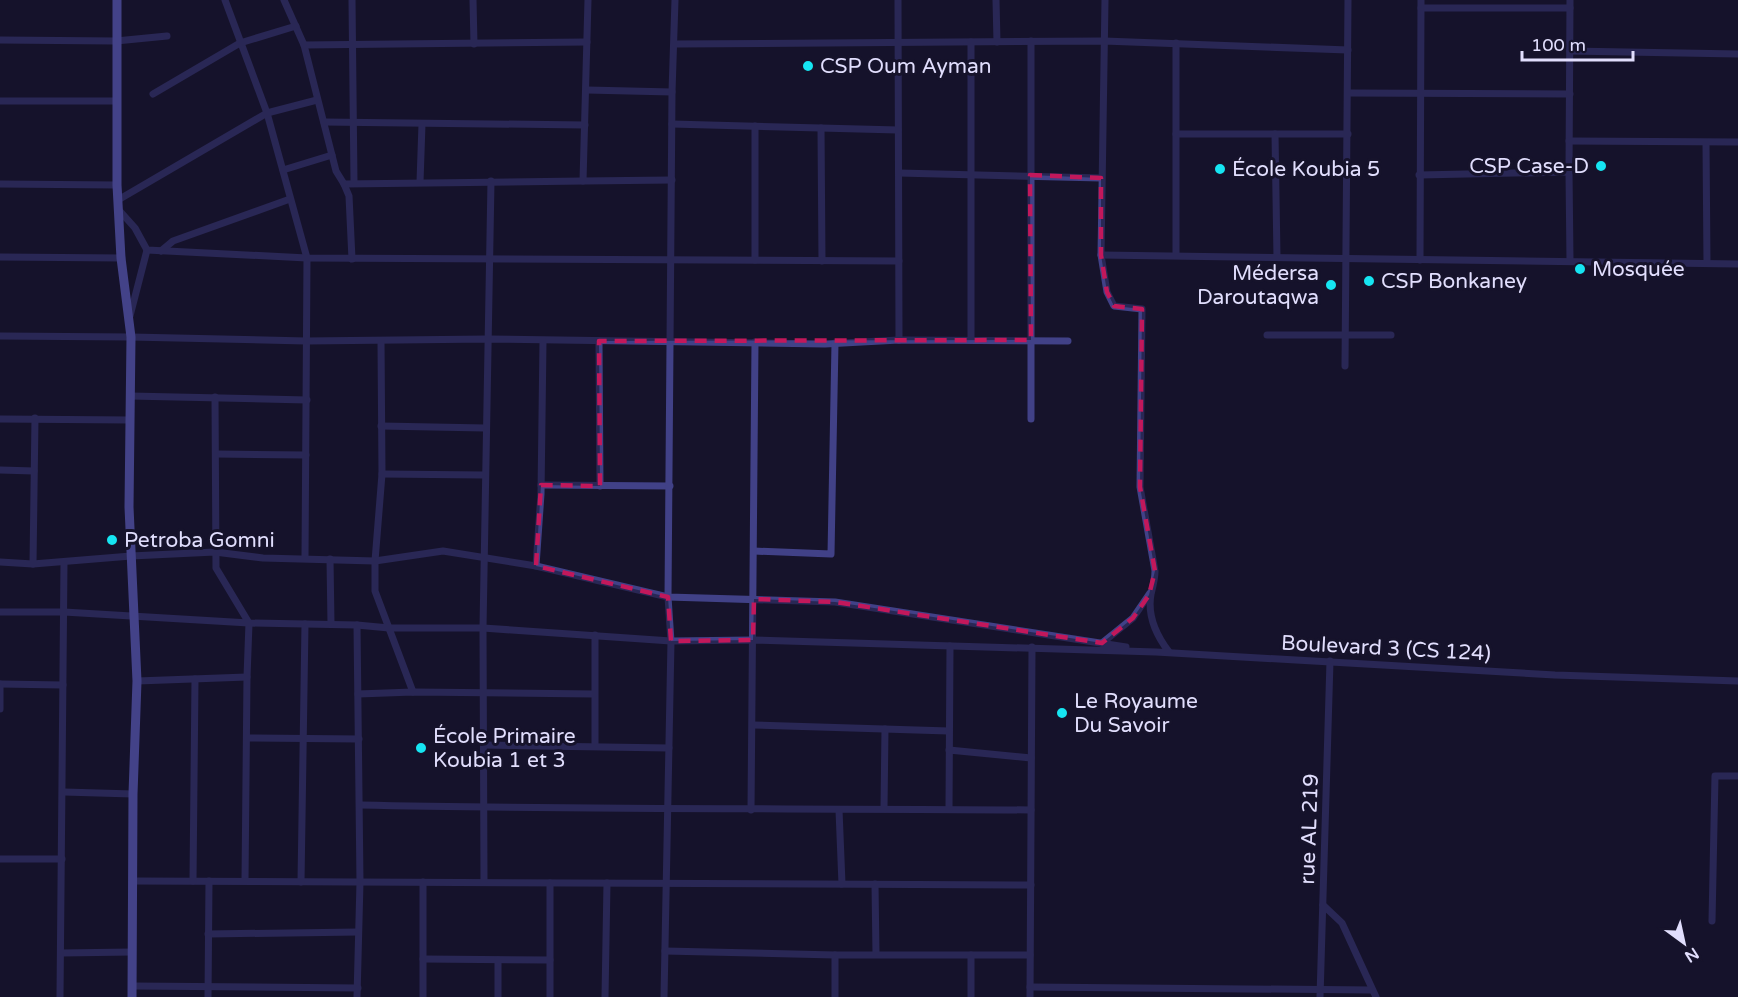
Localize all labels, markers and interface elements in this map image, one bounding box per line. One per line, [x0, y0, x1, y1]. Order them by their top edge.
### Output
scale bar [1522, 24, 1633, 62]
text: 100 m [1531, 34, 1586, 56]
place label: CSP Oum Ayman [820, 54, 992, 79]
marker: CSP Oum Ayman [801, 59, 815, 73]
place label: CSP Case-D [1469, 154, 1589, 179]
place label: École Koubia 5 [1232, 157, 1380, 182]
marker: CSP Case-D [1594, 159, 1608, 173]
marker: École Koubia 5 [1213, 162, 1227, 176]
place label: Mosquée [1592, 257, 1685, 282]
place label: Médersa Daroutaqwa [1197, 261, 1319, 310]
marker: Mosquée [1573, 262, 1587, 276]
place label: CSP Bonkaney [1381, 269, 1527, 294]
marker: CSP Bonkaney [1362, 274, 1376, 288]
marker: Médersa Daroutaqwa [1324, 278, 1338, 292]
place label: Petroba Gomni [124, 528, 275, 553]
marker: Petroba Gomni [105, 533, 119, 547]
street label: Boulevard 3 (CS 124) [1280, 631, 1492, 666]
place label: Le Royaume Du Savoir [1074, 689, 1198, 738]
marker: Le Royaume Du Savoir [1055, 706, 1069, 720]
place label: École Primaire Koubia 1 et 3 [433, 724, 576, 773]
marker: École Primaire Koubia 1 et 3 [414, 741, 428, 755]
street label: rue AL 219 [1295, 773, 1324, 885]
north arrow [1654, 913, 1714, 973]
text: N [1681, 943, 1702, 967]

